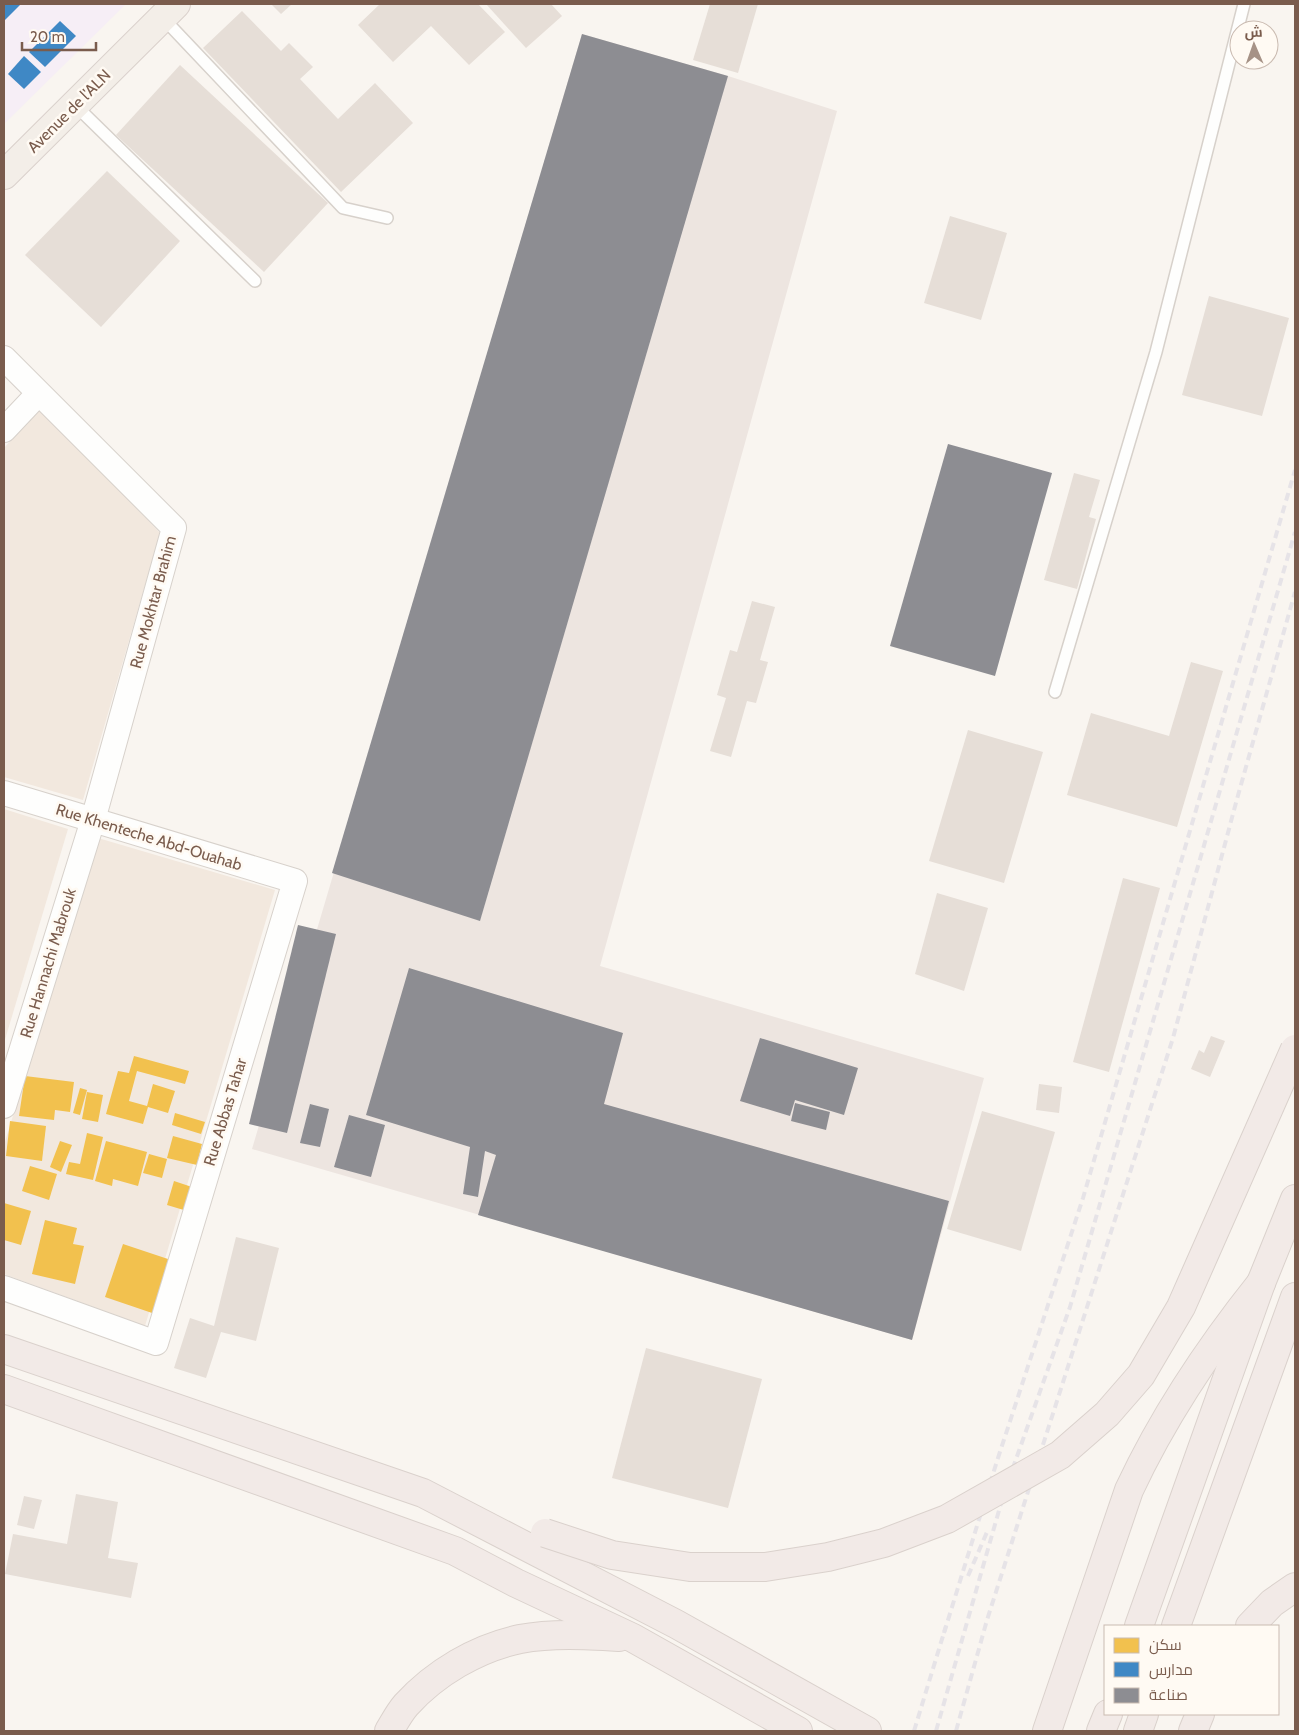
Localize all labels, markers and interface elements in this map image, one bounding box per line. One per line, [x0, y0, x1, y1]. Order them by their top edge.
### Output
scale bar [22, 20, 96, 52]
north arrow [1229, 20, 1279, 70]
text: ش [1244, 23, 1263, 41]
text: 20 m [30, 28, 65, 46]
street label: Avenue de l'ALN [23, 65, 115, 157]
street label: Rue Mokhtar Brahim [126, 533, 180, 671]
street label: Rue Khenteche Abd-Ouahab [54, 800, 244, 874]
street label: Rue Hannachi Mabrouk [16, 885, 80, 1040]
street label: Rue Abbas Tahar [200, 1055, 251, 1168]
legend [1104, 1625, 1279, 1715]
text: سكن [1149, 1636, 1182, 1655]
text: مدارس [1149, 1661, 1193, 1680]
text: صناعة [1149, 1686, 1188, 1704]

